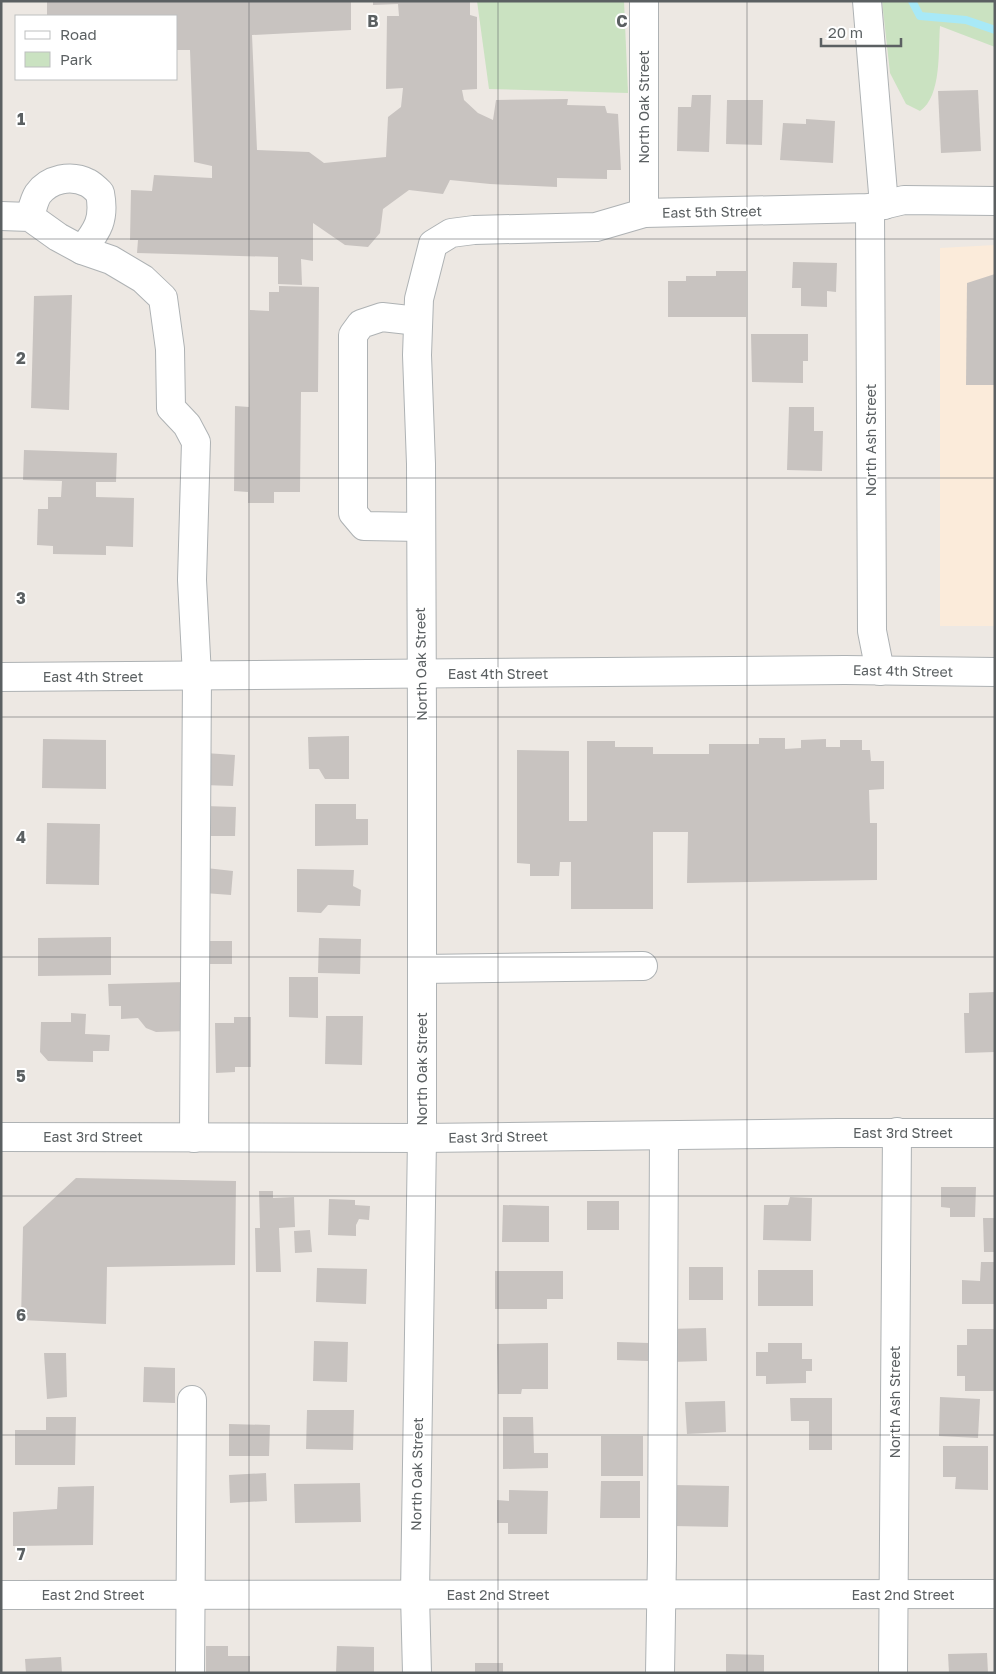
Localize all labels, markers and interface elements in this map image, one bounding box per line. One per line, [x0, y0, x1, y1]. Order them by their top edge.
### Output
text: B [367, 11, 379, 31]
text: C [616, 11, 628, 31]
legend [15, 15, 178, 80]
scale bar [821, 15, 901, 47]
text: 20 m [828, 23, 863, 41]
text: Road [60, 25, 97, 43]
text: Park [60, 50, 93, 68]
street label: North Oak Street [635, 50, 652, 164]
text: 1 [17, 109, 25, 129]
street label: East 5th Street [662, 202, 762, 221]
text: 2 [16, 348, 26, 368]
street label: North Ash Street [862, 384, 879, 496]
text: 3 [16, 588, 26, 608]
street label: North Oak Street [411, 607, 430, 721]
street label: East 4th Street [853, 661, 953, 680]
street label: East 4th Street [448, 665, 548, 682]
street label: East 4th Street [43, 668, 143, 685]
text: 4 [16, 827, 26, 847]
street label: North Oak Street [413, 1012, 430, 1126]
text: 5 [16, 1066, 26, 1086]
street label: East 3rd Street [853, 1124, 953, 1141]
street label: East 3rd Street [448, 1127, 548, 1146]
street label: East 3rd Street [43, 1128, 143, 1145]
text: 6 [16, 1305, 26, 1325]
street label: North Ash Street [886, 1346, 903, 1458]
street label: North Oak Street [407, 1417, 426, 1531]
text: 7 [17, 1544, 26, 1564]
street label: East 2nd Street [41, 1586, 145, 1603]
street label: East 2nd Street [446, 1586, 550, 1603]
street label: East 2nd Street [851, 1586, 955, 1603]

